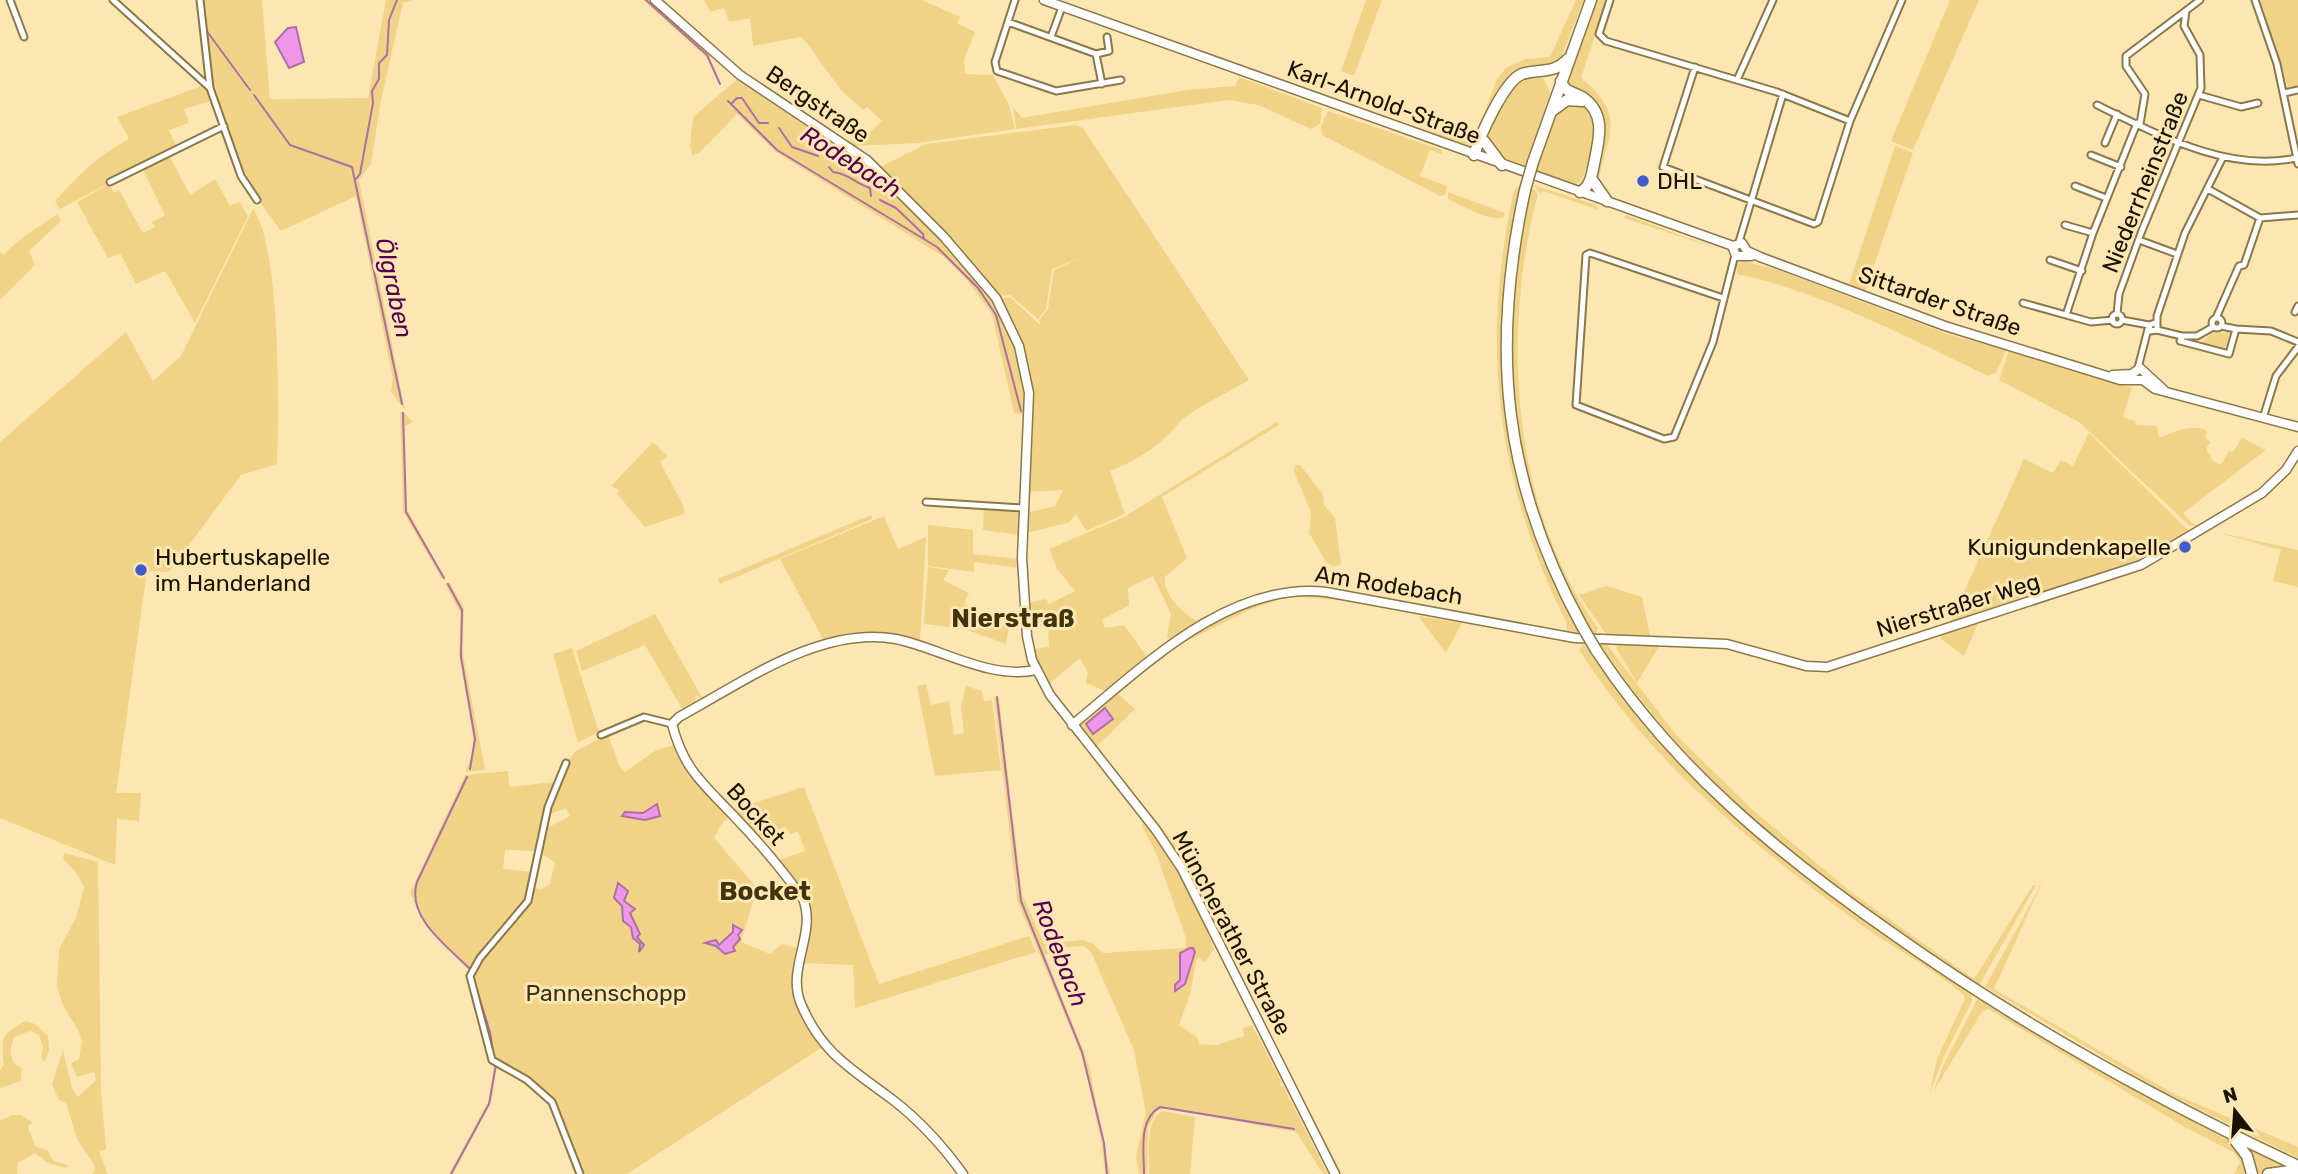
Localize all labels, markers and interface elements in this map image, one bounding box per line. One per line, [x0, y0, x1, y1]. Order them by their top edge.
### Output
street label: Karl-Arnold-Straße [1284, 54, 1484, 150]
street label: Bergstraße [761, 59, 875, 149]
street label: Niederrheinstraße [2096, 87, 2194, 277]
water label: Rodebach [796, 120, 906, 204]
place label: DHL [1657, 167, 1702, 195]
marker: DHL [1635, 173, 1651, 189]
water label: Ölgraben [370, 235, 418, 341]
street label: Sittarder Straße [1855, 260, 2025, 342]
place label: Kunigundenkapelle [1967, 533, 2171, 561]
marker: Kunigundenkapelle [2177, 539, 2193, 555]
place label: Hubertuskapelle im Handerland [155, 543, 330, 597]
street label: Am Rodebach [1313, 559, 1465, 611]
marker: Hubertuskapelle im Handerland [133, 562, 149, 578]
street label: Nierstraßer Weg [1873, 567, 2043, 643]
district label: Nierstraß [951, 603, 1075, 634]
street label: Bocket [721, 777, 791, 851]
street label: Müncherather Straße [1166, 826, 1298, 1040]
district label: Bocket [719, 876, 811, 907]
water label: Rodebach [1027, 895, 1093, 1011]
park label: Pannenschopp [526, 979, 686, 1007]
north arrow [2200, 1076, 2270, 1146]
text: N [2220, 1082, 2240, 1108]

